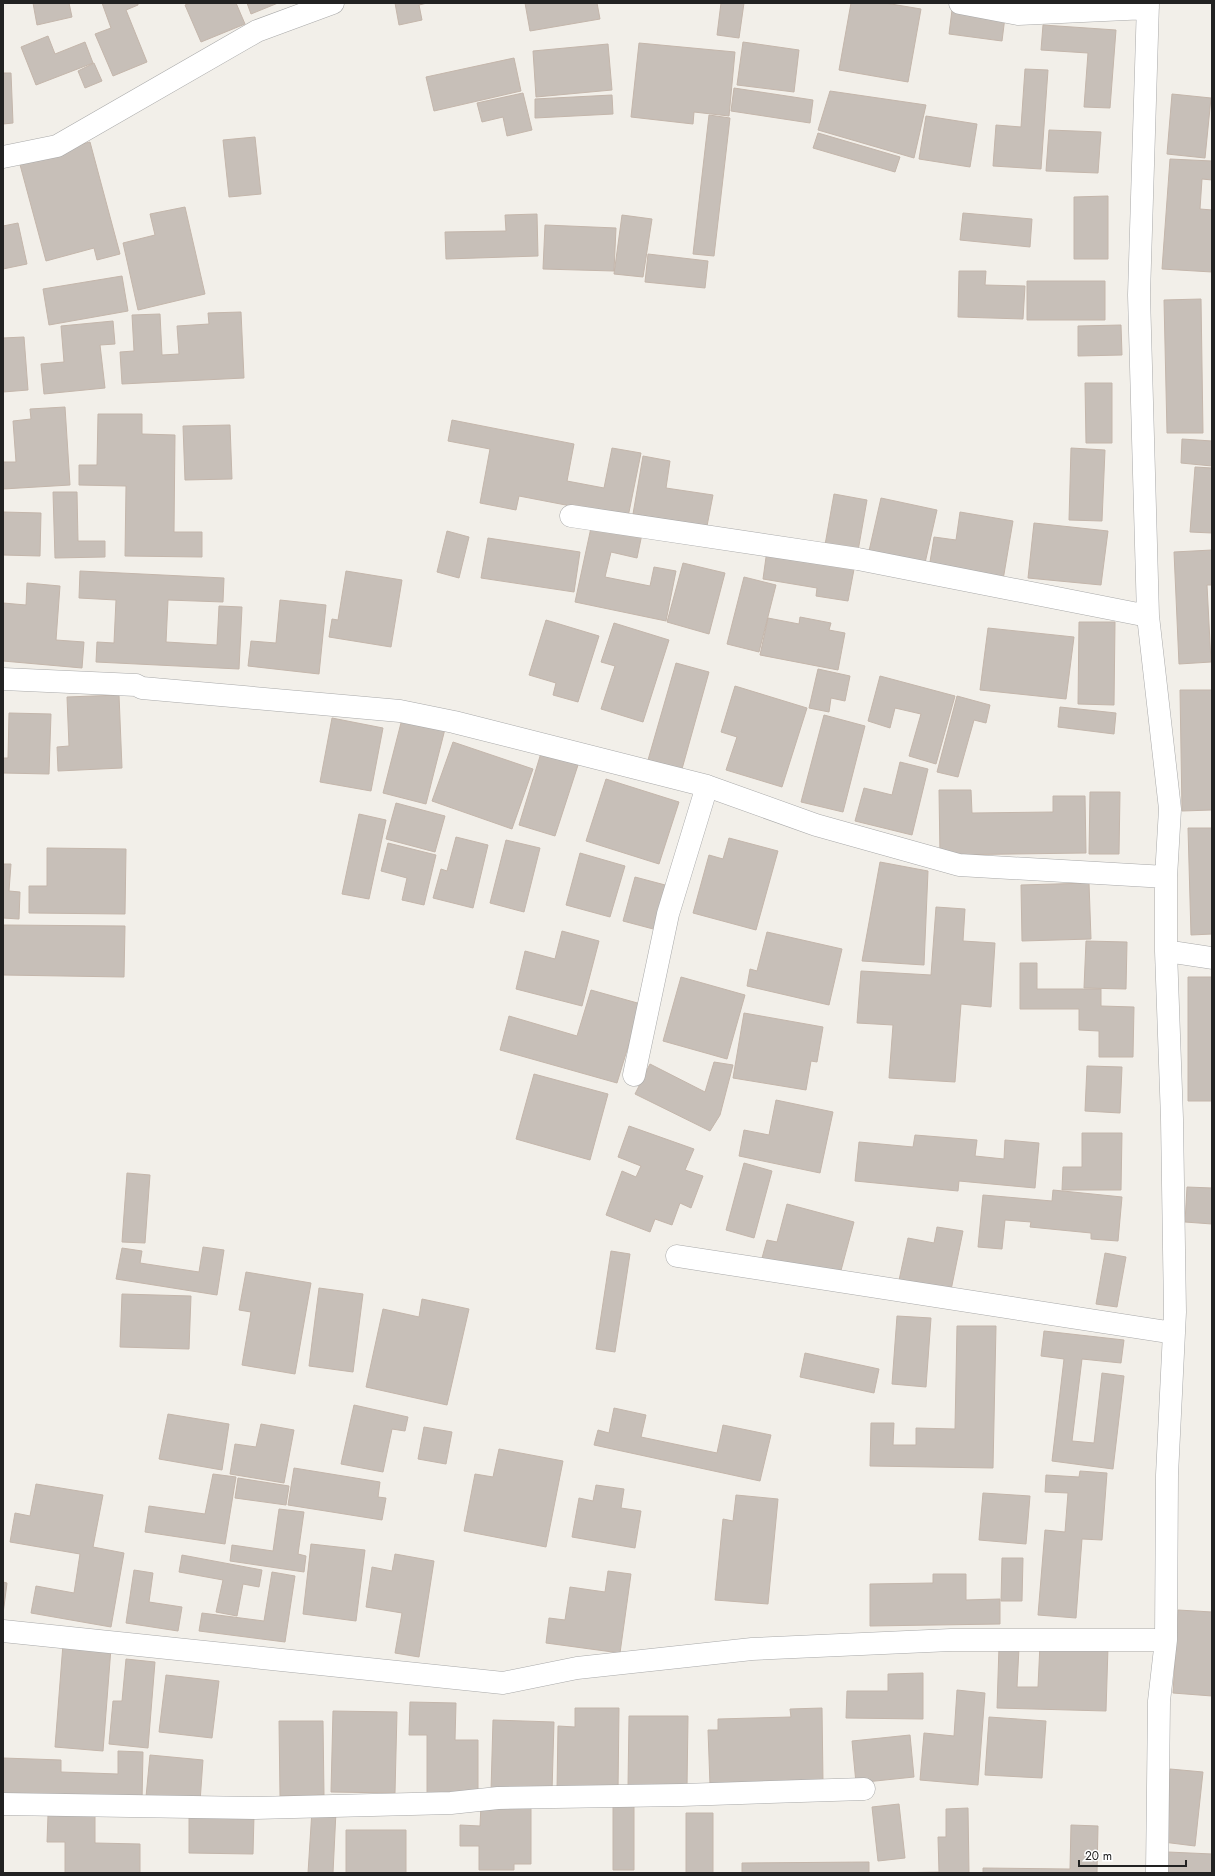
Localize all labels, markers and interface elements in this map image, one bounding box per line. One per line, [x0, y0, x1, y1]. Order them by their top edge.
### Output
scale bar [1079, 1842, 1186, 1868]
text: 20 m [1085, 1847, 1112, 1865]

